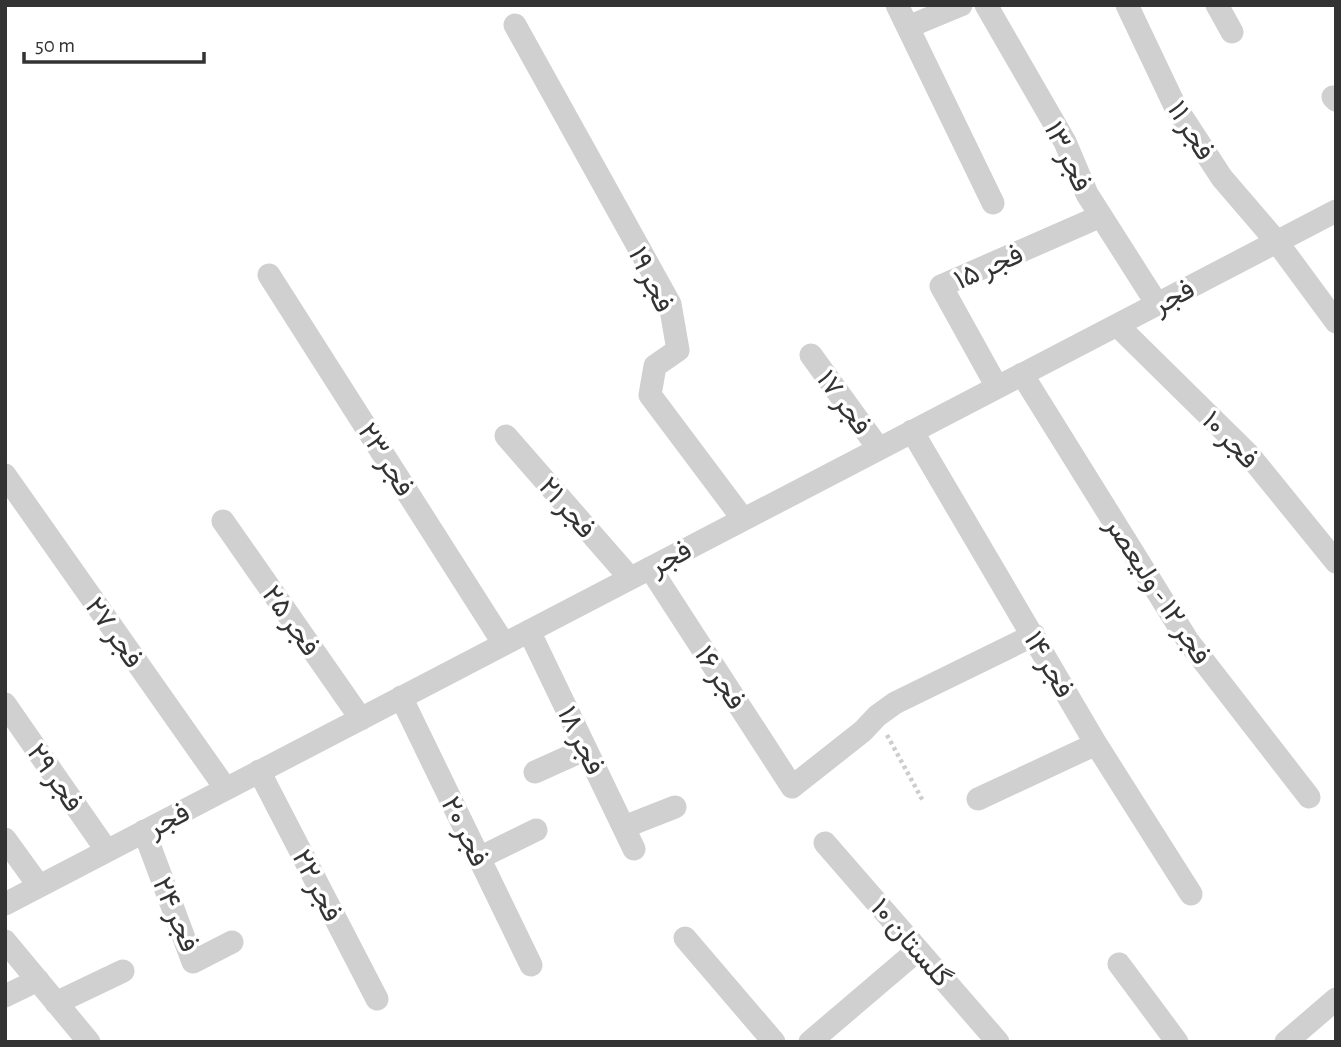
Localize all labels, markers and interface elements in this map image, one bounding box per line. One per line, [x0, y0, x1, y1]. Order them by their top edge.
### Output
scale bar [24, 21, 205, 65]
text: 50 m [35, 35, 75, 56]
street label: فجر ۱۱ [1160, 97, 1219, 166]
street label: فجر ۱۳ [1037, 118, 1096, 197]
street label: فجر ۱۵ [950, 240, 1028, 297]
street label: فجر ۱۹ [621, 243, 678, 318]
street label: فجر [1148, 275, 1200, 322]
street label: فجر ۱۷ [809, 366, 876, 442]
street label: فجر ۱۰ [1195, 406, 1263, 476]
street label: فجر ۲۳ [350, 419, 418, 503]
street label: فجر ۲۱ [531, 473, 600, 545]
street label: فجر ۱۲ - ولیعصر [1097, 512, 1215, 671]
street label: فجر [645, 536, 697, 583]
street label: فجر ۲۵ [255, 581, 324, 662]
street label: فجر ۲۷ [78, 593, 147, 674]
street label: فجر ۱۴ [1017, 627, 1078, 704]
street label: فجر ۱۶ [687, 642, 750, 716]
street label: فجر ۱۸ [550, 702, 609, 780]
street label: فجر ۲۹ [20, 739, 87, 818]
street label: فجر ۲۰ [434, 793, 493, 872]
street label: فجر [143, 799, 195, 845]
street label: فجر ۲۲ [285, 845, 346, 927]
street label: فجر ۲۴ [145, 873, 203, 957]
street label: گلستان ۱۰ [865, 893, 957, 993]

